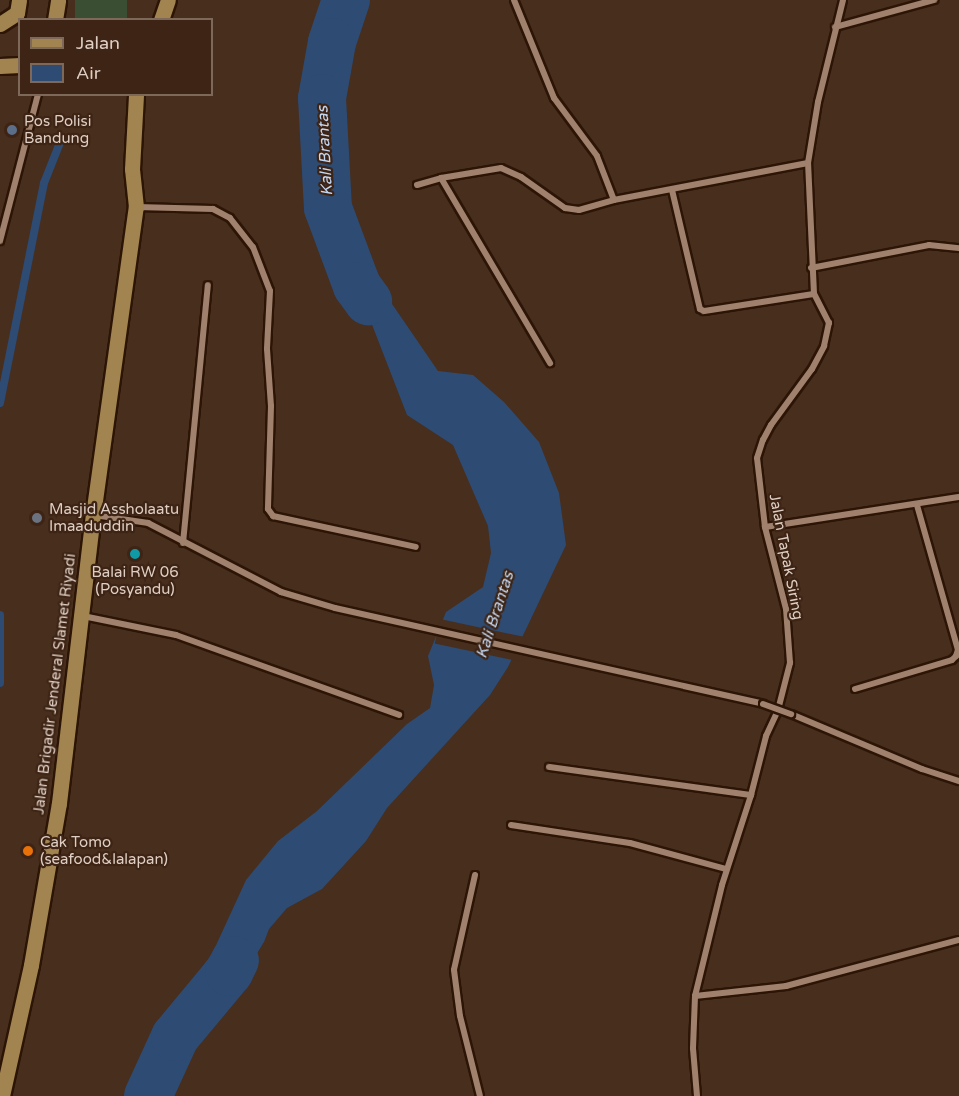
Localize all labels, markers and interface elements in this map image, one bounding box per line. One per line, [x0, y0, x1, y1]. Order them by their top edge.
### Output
legend [18, 18, 213, 96]
text: Jalan [76, 32, 120, 54]
text: Air [76, 62, 101, 84]
water label: Kali Brantas [313, 105, 337, 197]
place label: Pos Polisi Bandung [24, 112, 91, 147]
marker: Pos Polisi Bandung [5, 123, 19, 137]
street label: Jalan Tapak Siring [765, 493, 807, 621]
place label: Masjid Assholaatu Imaaduddin [49, 500, 179, 535]
marker: Masjid Assholaatu Imaaduddin [30, 511, 44, 525]
marker: Balai RW 06 (Posyandu) [128, 547, 142, 561]
street label: Jalan Brigadir Jenderal Slamet Riyadi [30, 553, 80, 815]
place label: Balai RW 06 (Posyandu) [91, 563, 179, 598]
water label: Kali Brantas [472, 569, 518, 661]
place label: Cak Tomo (seafood&lalapan) [40, 833, 168, 868]
marker: Cak Tomo (seafood&lalapan) [21, 844, 35, 858]

